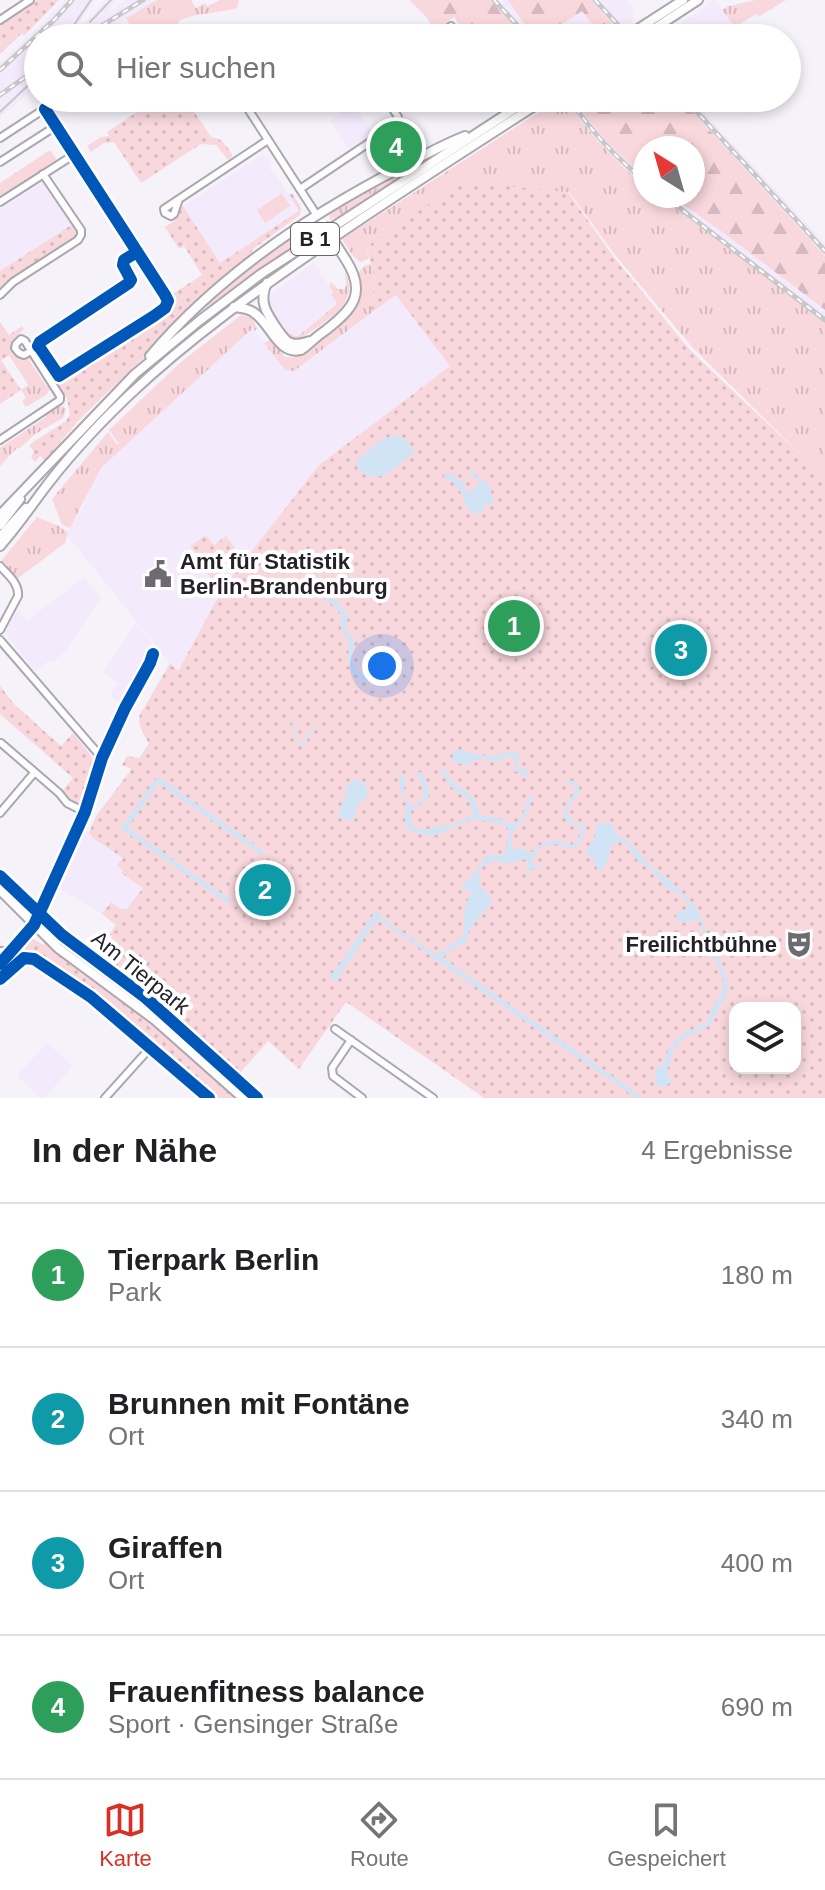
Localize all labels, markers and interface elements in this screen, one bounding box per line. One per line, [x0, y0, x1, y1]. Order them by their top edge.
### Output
search box [24, 24, 801, 112]
icon: search [52, 46, 96, 90]
text: Hier suchen [116, 51, 276, 84]
pin: 4 [370, 117, 422, 177]
north arrow [633, 136, 705, 208]
road number: B 1 [291, 223, 339, 255]
place label: Amt für Statistik Berlin-Brandenburg [180, 549, 388, 599]
public building icon: Amt für Statistik Berlin-Brandenburg [143, 559, 173, 589]
pin: 1 [488, 596, 540, 656]
pin: 3 [655, 620, 707, 680]
your location [362, 646, 402, 686]
pin: 2 [239, 860, 291, 920]
street label: Am Tierpark [87, 925, 195, 1020]
theatre icon: Freilichtbühne [784, 929, 814, 959]
place label: Freilichtbühne [625, 932, 777, 957]
map controls [729, 1002, 801, 1074]
button: layers [729, 1002, 801, 1074]
text: In der Nähe [32, 1131, 217, 1169]
text: 4 Ergebnisse [641, 1135, 793, 1165]
text: Tierpark Berlin [108, 1243, 319, 1276]
text: 1 [51, 1260, 65, 1290]
text: 180 m [721, 1260, 793, 1290]
text: Park [108, 1277, 161, 1307]
text: Brunnen mit Fontäne [108, 1387, 410, 1420]
text: 2 [51, 1404, 65, 1434]
text: 340 m [721, 1404, 793, 1434]
text: Ort [108, 1421, 144, 1451]
text: Giraffen [108, 1531, 223, 1564]
text: 3 [51, 1548, 65, 1578]
text: 400 m [721, 1548, 793, 1578]
text: Ort [108, 1565, 144, 1595]
text: Frauenfitness balance [108, 1675, 425, 1708]
text: 4 [51, 1692, 65, 1722]
text: 690 m [721, 1692, 793, 1722]
text: Sport · Gensinger Straße [108, 1709, 398, 1739]
tab: Karte [99, 1798, 152, 1872]
tab: Route [350, 1798, 409, 1872]
tab: Gespeichert [607, 1798, 726, 1872]

